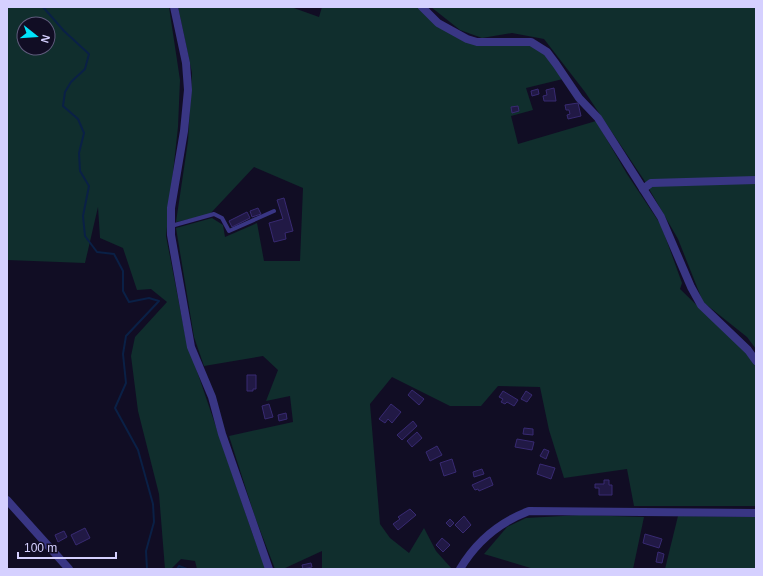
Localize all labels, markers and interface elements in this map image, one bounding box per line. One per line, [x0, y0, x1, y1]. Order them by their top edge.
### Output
north arrow [16, 16, 56, 56]
text: N [39, 33, 52, 45]
scale bar [18, 534, 116, 560]
text: 100 m [24, 541, 57, 555]

